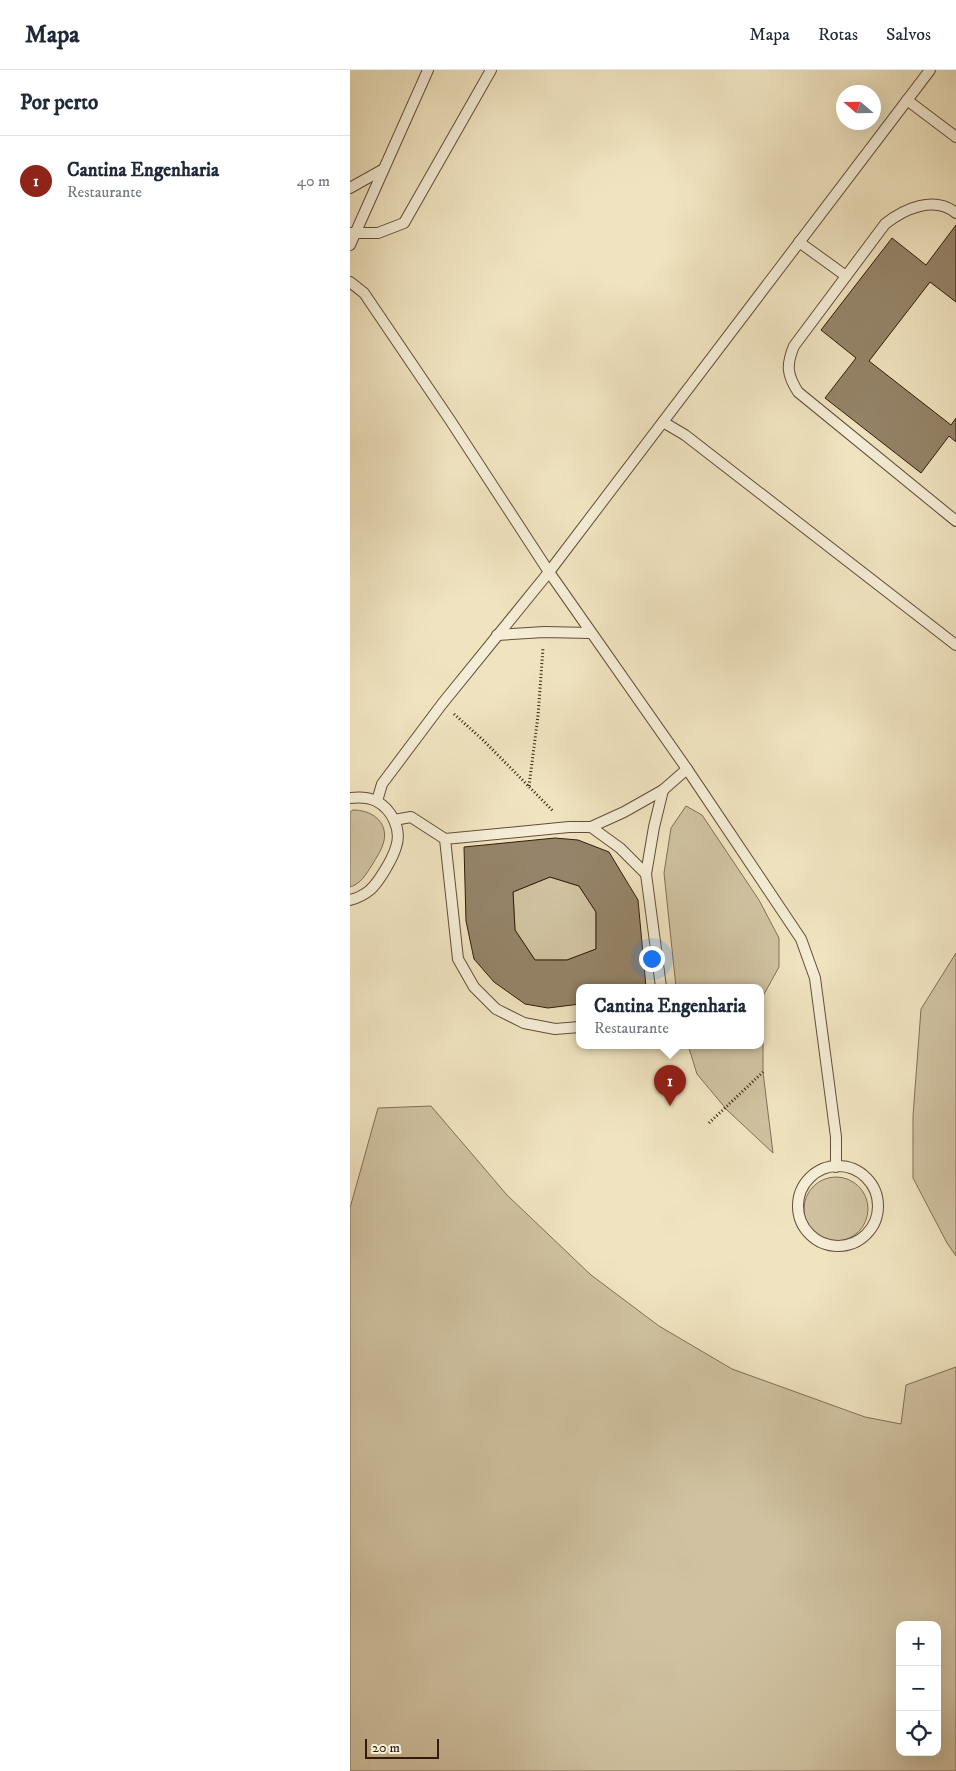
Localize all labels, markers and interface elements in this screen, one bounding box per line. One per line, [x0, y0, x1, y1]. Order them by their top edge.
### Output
text: Mapa [25, 20, 79, 50]
text: Mapa [749, 24, 790, 46]
text: Rotas [818, 24, 858, 46]
text: Salvos [886, 24, 931, 46]
north arrow [836, 85, 881, 130]
text: Por perto [20, 90, 98, 116]
text: Cantina Engenharia [67, 159, 219, 182]
text: 1 [33, 171, 39, 191]
text: 40 m [297, 171, 330, 191]
text: Restaurante [67, 182, 142, 202]
your location [639, 946, 665, 972]
popup [576, 984, 764, 1049]
text: Cantina Engenharia [594, 995, 746, 1018]
text: Restaurante [594, 1018, 669, 1038]
pin: 1 [654, 1065, 686, 1106]
map controls [896, 1621, 941, 1756]
button: + [896, 1621, 941, 1666]
button: − [896, 1666, 941, 1711]
button: locate [896, 1711, 941, 1756]
scale bar [365, 1736, 439, 1759]
text: 20 m [372, 1739, 400, 1757]

